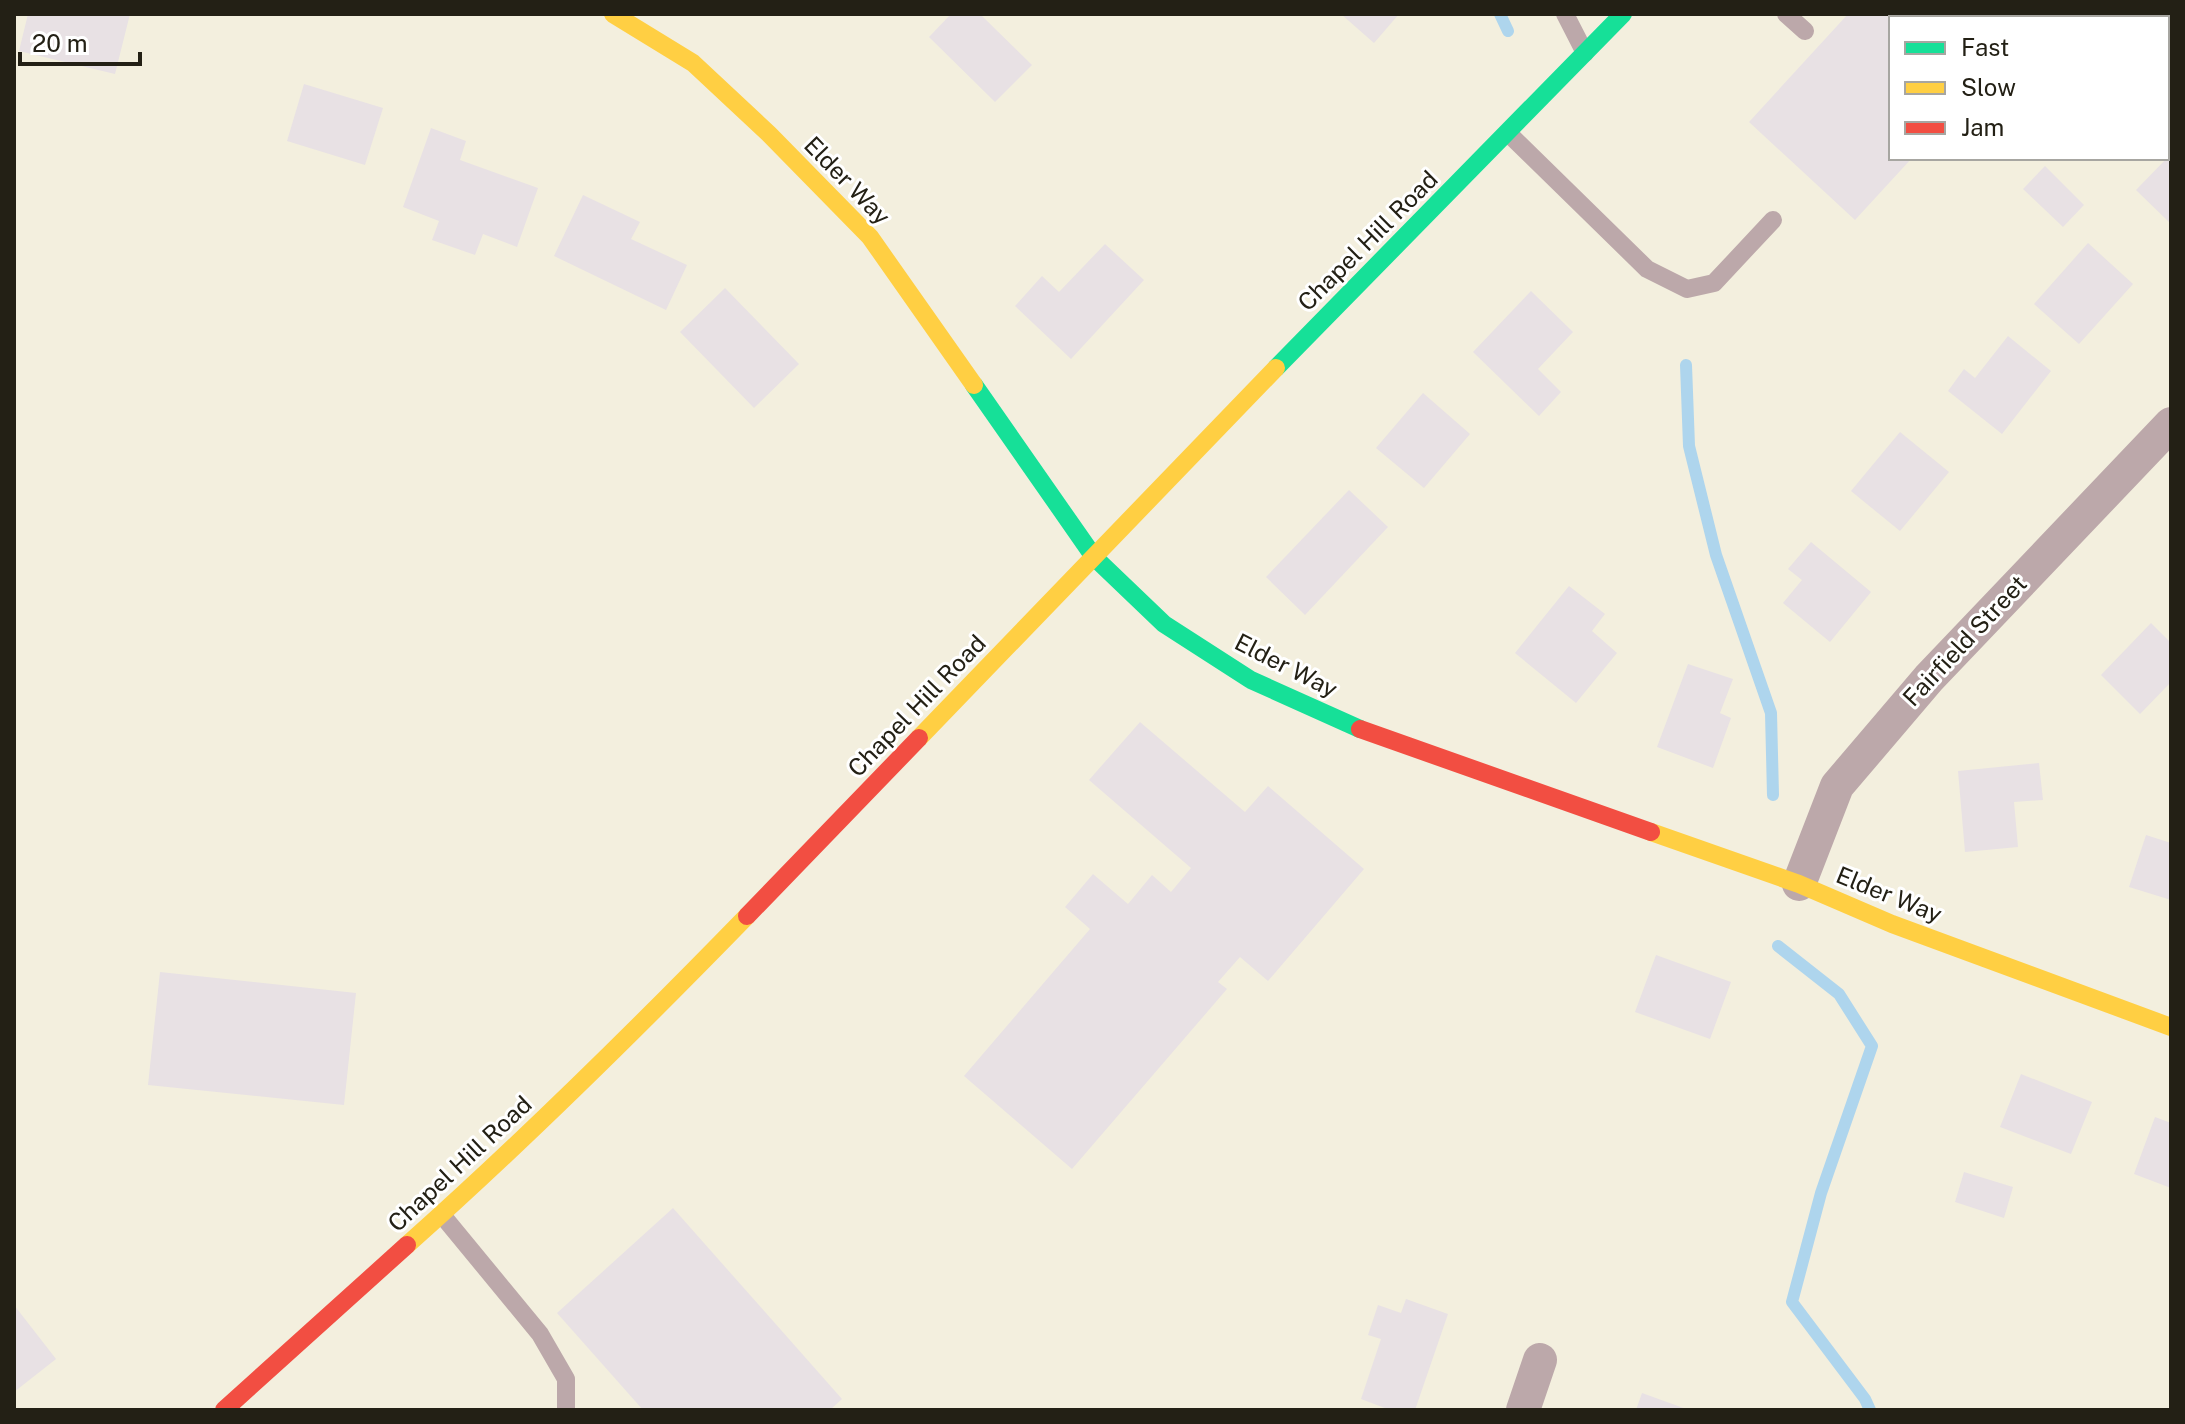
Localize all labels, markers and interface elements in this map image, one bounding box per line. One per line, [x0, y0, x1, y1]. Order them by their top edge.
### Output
scale bar [20, 16, 140, 66]
legend [1889, 16, 2169, 160]
text: 20 m [32, 29, 88, 57]
text: Fast [1961, 33, 2009, 61]
text: Slow [1961, 73, 2016, 101]
text: Jam [1961, 113, 2004, 141]
street label: Elder Way [799, 131, 897, 230]
street label: Chapel Hill Road [1292, 165, 1443, 316]
street label: Fairfield Street [1897, 569, 2032, 711]
street label: Elder Way [1230, 627, 1343, 703]
street label: Chapel Hill Road [842, 629, 991, 782]
street label: Elder Way [1832, 860, 1946, 928]
street label: Chapel Hill Road [382, 1090, 537, 1237]

